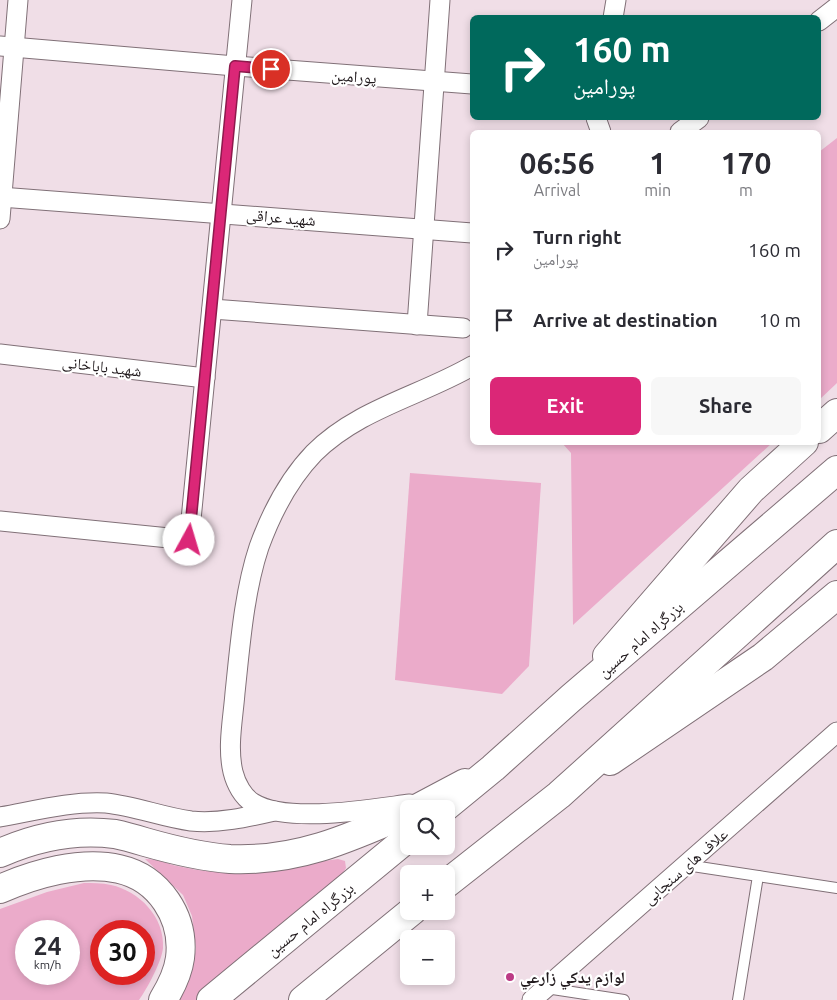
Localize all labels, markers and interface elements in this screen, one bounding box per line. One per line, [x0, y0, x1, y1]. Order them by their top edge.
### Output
text: 160 m [573, 29, 671, 69]
icon: right [490, 35, 555, 100]
pin [250, 48, 292, 90]
icon: arrive [257, 55, 285, 83]
street label: پورامین [331, 65, 378, 89]
text: پورامین [573, 73, 635, 98]
text: 06:56 [520, 146, 595, 180]
text: 1 [649, 146, 666, 180]
text: 170 [721, 146, 771, 180]
text: Arrival [534, 181, 580, 199]
text: min [644, 181, 671, 199]
text: m [739, 181, 753, 199]
street label: شهید عراقی [245, 205, 317, 231]
text: Turn right [533, 226, 621, 248]
icon: right [490, 236, 518, 264]
text: 160 m [748, 239, 801, 261]
text: پورامین [533, 250, 578, 268]
icon: arrive [490, 306, 518, 334]
text: Arrive at destination [533, 309, 718, 331]
text: 10 m [759, 309, 801, 331]
street label: شهید باباخانی [61, 352, 143, 382]
button: Exit [490, 377, 641, 435]
button: Share [651, 377, 801, 435]
position arrow [162, 513, 214, 565]
street label: بزرگراه امام حسین [594, 597, 687, 682]
map controls [400, 800, 455, 985]
button: search [400, 800, 455, 855]
street label: علاف های سنجابی [639, 824, 732, 909]
button: + [400, 865, 455, 920]
street label: بزرگراه امام حسین [263, 878, 358, 961]
speed limit sign: 30 [90, 920, 155, 985]
button: − [400, 930, 455, 985]
text: 24 [33, 932, 62, 960]
text: km/h [34, 958, 61, 971]
place label: لوازم يدكي زارعي [520, 968, 625, 990]
marker: لوازم يدكي زارعي [504, 971, 516, 983]

